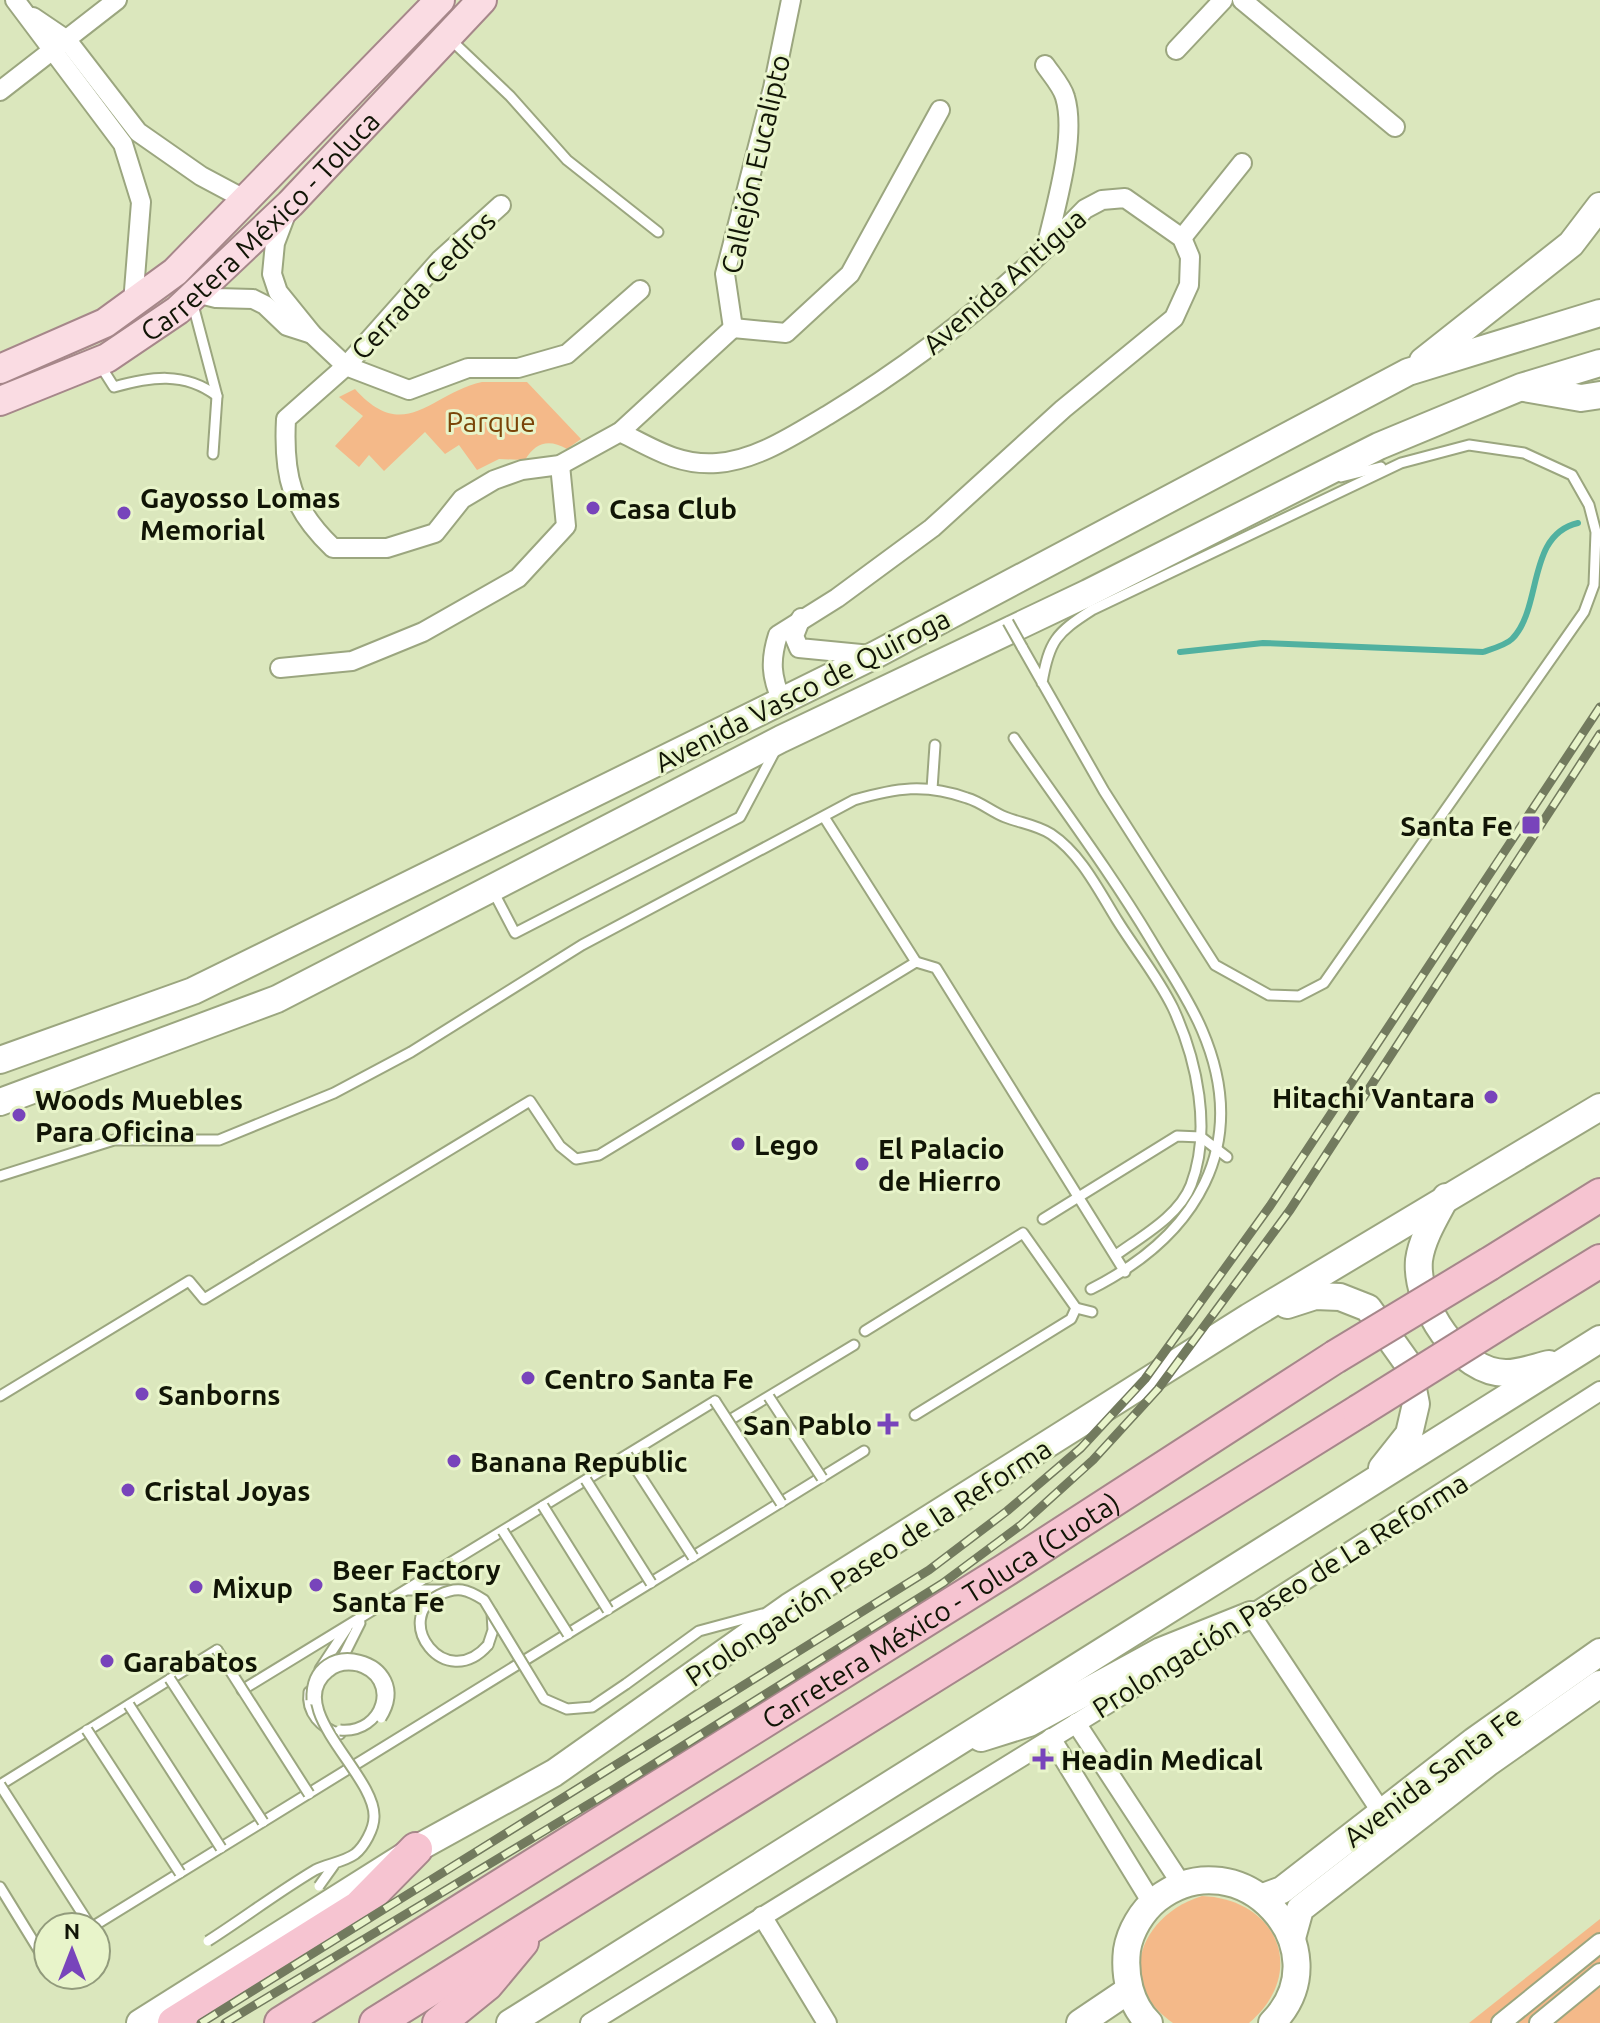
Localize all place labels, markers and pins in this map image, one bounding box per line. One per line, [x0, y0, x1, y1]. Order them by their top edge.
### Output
place label: Gayosso Lomas Memorial [140, 482, 340, 545]
place label: Casa Club [609, 493, 737, 524]
marker: Casa Club [584, 499, 602, 517]
marker: Gayosso Lomas Memorial [115, 504, 133, 522]
place label: Santa Fe [1400, 810, 1513, 841]
marker: Santa Fe [1520, 814, 1542, 836]
place label: Hitachi Vantara [1272, 1082, 1475, 1113]
place label: Woods Muebles Para Oficina [35, 1084, 243, 1147]
marker: Hitachi Vantara [1482, 1088, 1500, 1106]
marker: Woods Muebles Para Oficina [10, 1106, 28, 1124]
place label: Lego [754, 1129, 819, 1160]
place label: El Palacio de Hierro [878, 1133, 1005, 1196]
marker: Lego [729, 1135, 747, 1153]
marker: El Palacio de Hierro [853, 1155, 871, 1173]
place label: Centro Santa Fe [544, 1363, 754, 1394]
marker: Centro Santa Fe [519, 1369, 537, 1387]
place label: Sanborns [158, 1379, 280, 1410]
marker: Sanborns [133, 1385, 151, 1403]
place label: San Pablo [743, 1409, 872, 1440]
marker: San Pablo [879, 1415, 897, 1433]
place label: Banana Republic [470, 1446, 687, 1477]
marker: Banana Republic [445, 1452, 463, 1470]
place label: Cristal Joyas [144, 1475, 311, 1506]
marker: Cristal Joyas [119, 1481, 137, 1499]
place label: Beer Factory Santa Fe [332, 1554, 501, 1617]
place label: Mixup [212, 1572, 293, 1603]
marker: Beer Factory Santa Fe [307, 1576, 325, 1594]
marker: Mixup [187, 1578, 205, 1596]
place label: Garabatos [123, 1646, 258, 1677]
marker: Garabatos [98, 1652, 116, 1670]
place label: Headin Medical [1061, 1744, 1263, 1775]
marker: Headin Medical [1032, 1748, 1054, 1770]

